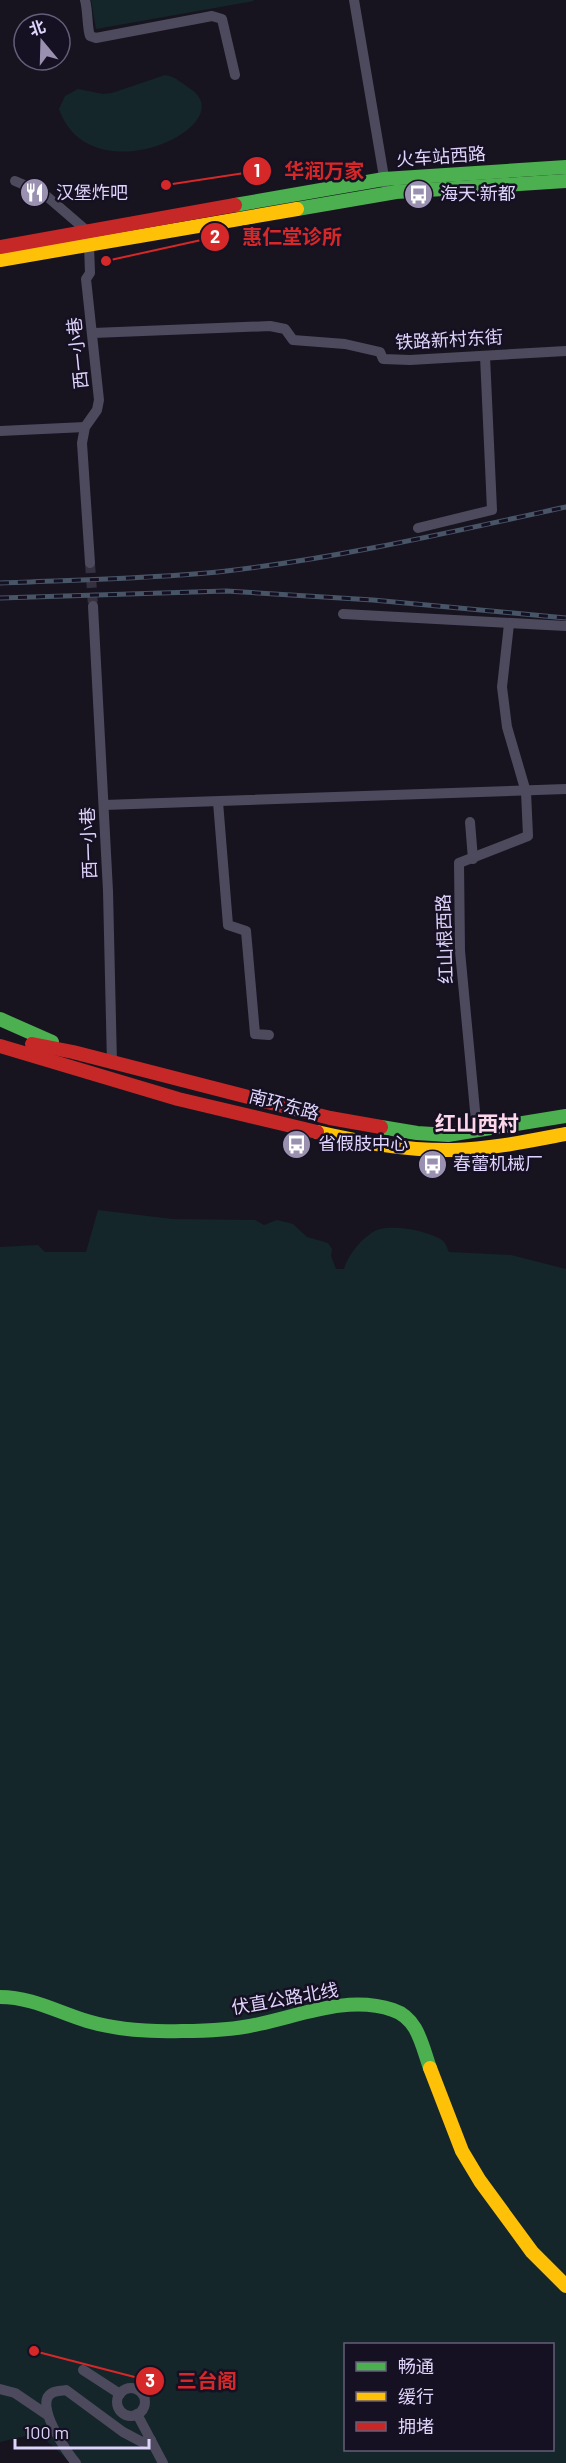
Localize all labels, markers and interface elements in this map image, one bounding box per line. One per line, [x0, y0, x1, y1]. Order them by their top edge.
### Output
north arrow [12, 12, 72, 72]
text: 北 [26, 16, 48, 39]
street label: 火车站西路 [395, 142, 487, 170]
callout: 华润万家 [242, 152, 376, 190]
text: 华润万家 [284, 158, 364, 182]
text: 1 [254, 159, 260, 181]
restaurant icon: 汉堡炸吧 [19, 177, 51, 209]
bus stop icon: 海天·新都 [403, 178, 435, 210]
place label: 汉堡炸吧 [56, 181, 128, 203]
place label: 海天·新都 [440, 182, 516, 204]
callout: 惠仁堂诊所 [200, 218, 354, 256]
text: 惠仁堂诊所 [242, 224, 342, 248]
text: 2 [210, 225, 220, 247]
street label: 西一小巷 [62, 316, 92, 390]
street label: 铁路新村东街 [394, 325, 503, 353]
street label: 西一小巷 [76, 807, 100, 879]
street label: 红山根西路 [431, 894, 457, 984]
street label: 南环东路 [247, 1084, 322, 1124]
district label: 红山西村 [435, 1110, 519, 1135]
bus stop icon: 省假肢中心 [281, 1128, 313, 1160]
place label: 省假肢中心 [318, 1132, 408, 1154]
bus stop icon: 春蕾机械厂 [416, 1148, 448, 1180]
place label: 春蕾机械厂 [453, 1152, 543, 1174]
street label: 伏直公路北线 [230, 1978, 340, 2018]
legend [344, 2343, 554, 2451]
text: 畅通 [398, 2355, 434, 2377]
callout: 三台阁 [135, 2362, 249, 2400]
text: 三台阁 [177, 2368, 237, 2392]
text: 3 [145, 2369, 155, 2391]
text: 缓行 [398, 2385, 434, 2407]
scale bar [15, 2412, 148, 2450]
text: 拥堵 [398, 2415, 434, 2437]
text: 100 m [24, 2421, 69, 2443]

